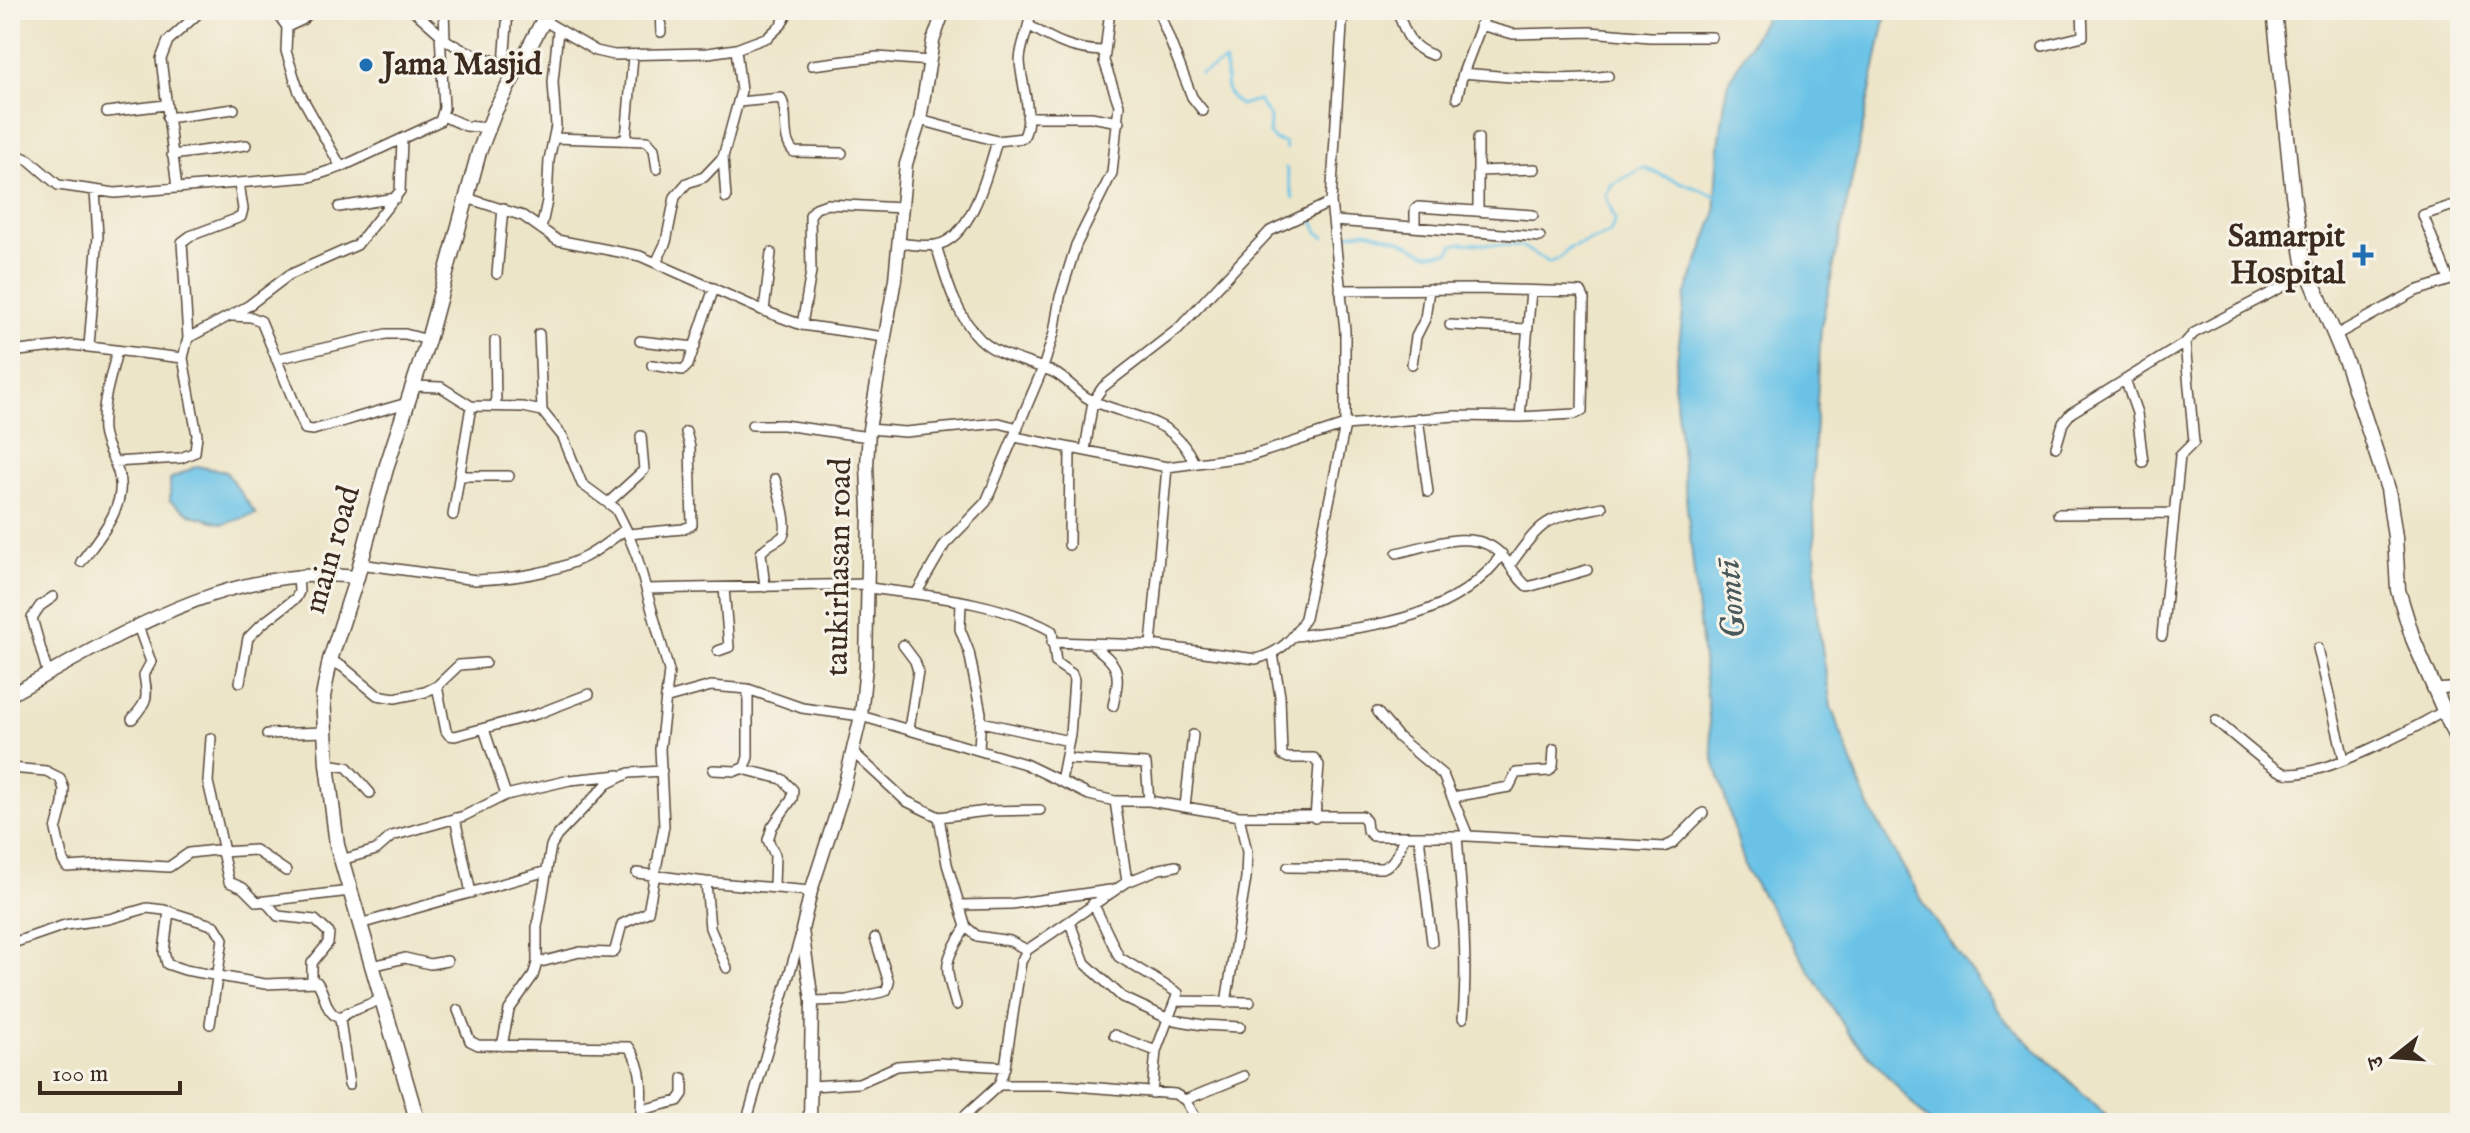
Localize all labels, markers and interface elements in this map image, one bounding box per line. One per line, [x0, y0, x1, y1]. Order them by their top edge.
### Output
place label: Jama Masjid [378, 45, 543, 86]
marker: Jama Masjid [357, 56, 375, 74]
place label: Samarpit Hospital [2228, 217, 2346, 295]
marker: Samarpit Hospital [2352, 244, 2374, 266]
street label: taukirhasan road [818, 456, 862, 677]
street label: main road [295, 480, 371, 619]
water label: Gomtī [1707, 554, 1757, 641]
north arrow [2354, 1017, 2434, 1097]
scale bar [40, 1045, 180, 1095]
text: उ [2361, 1051, 2392, 1074]
text: 100 m [52, 1059, 108, 1090]

